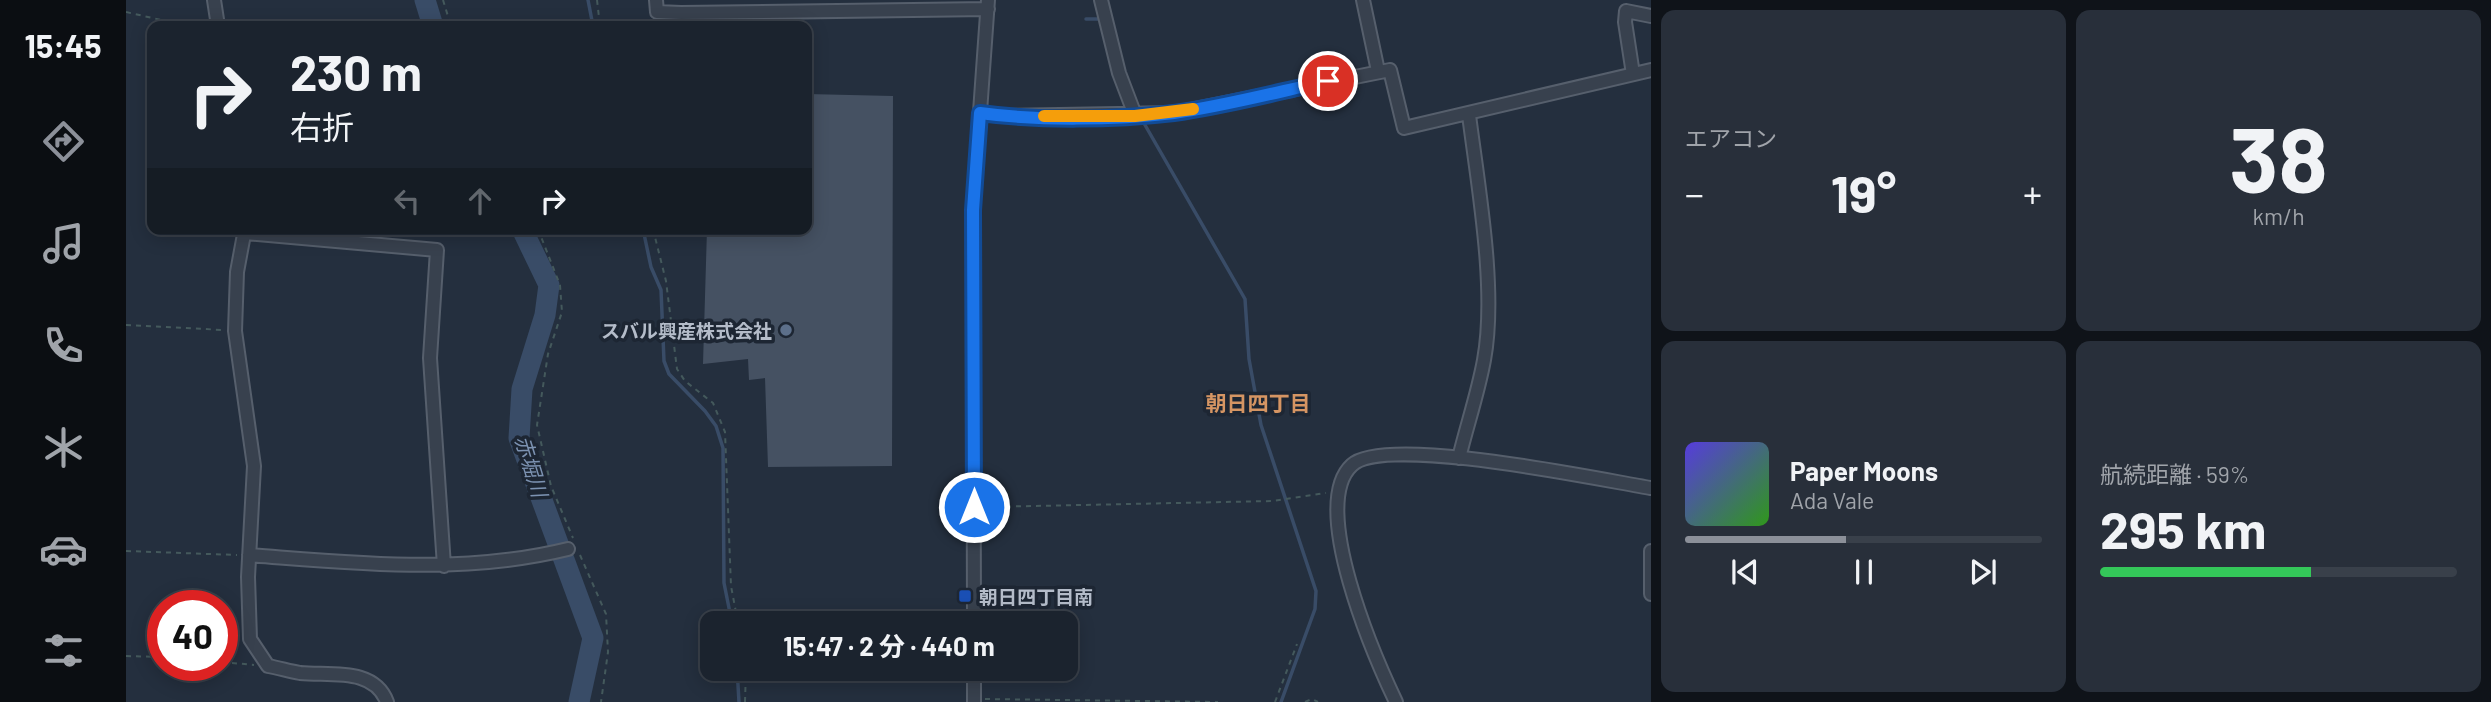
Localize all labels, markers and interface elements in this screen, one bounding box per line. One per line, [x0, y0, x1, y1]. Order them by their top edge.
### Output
text: 15:45 [25, 26, 101, 64]
text: 230 m [290, 42, 422, 101]
icon: right [175, 49, 266, 140]
pin [1298, 51, 1358, 111]
icon: arrive [1309, 62, 1347, 100]
text: 38 [2229, 102, 2328, 211]
text: 右折 [290, 107, 354, 145]
icon: directions [39, 117, 88, 166]
text: エアコン [1685, 124, 1777, 152]
text: 19° [1831, 161, 1896, 223]
text: − [1685, 170, 1704, 216]
text: + [2023, 170, 2042, 216]
icon: left [388, 182, 426, 220]
icon: ahead [461, 182, 499, 220]
icon: right [534, 182, 572, 220]
text: km/h [2252, 202, 2305, 230]
icon: music [39, 219, 88, 268]
place label: スバル興産株式会社 [601, 319, 772, 342]
icon: phone [39, 321, 88, 370]
marker: スバル興産株式会社 [778, 322, 794, 338]
district label: 朝日四丁目 [1206, 390, 1311, 415]
icon: climate [39, 423, 88, 472]
water label: 赤堀川 [511, 432, 554, 502]
text: Paper Moons [1790, 455, 1938, 486]
text: 航続距離 · 59% [2100, 460, 2249, 488]
position arrow [937, 470, 1011, 544]
text: Ada Vale [1790, 486, 1874, 514]
text: 295 km [2100, 497, 2266, 559]
icon: car [39, 525, 88, 574]
icon: previous [1726, 553, 1764, 591]
icon: pause [1845, 553, 1883, 591]
icon: next [1964, 553, 2002, 591]
place label: 朝日四丁目南 [979, 585, 1093, 608]
marker: 朝日四丁目南 [957, 588, 973, 604]
speed limit sign: 40 [147, 590, 238, 681]
icon: filters [39, 626, 88, 675]
text: 15:47 · 2 分 · 440 m [783, 630, 995, 661]

